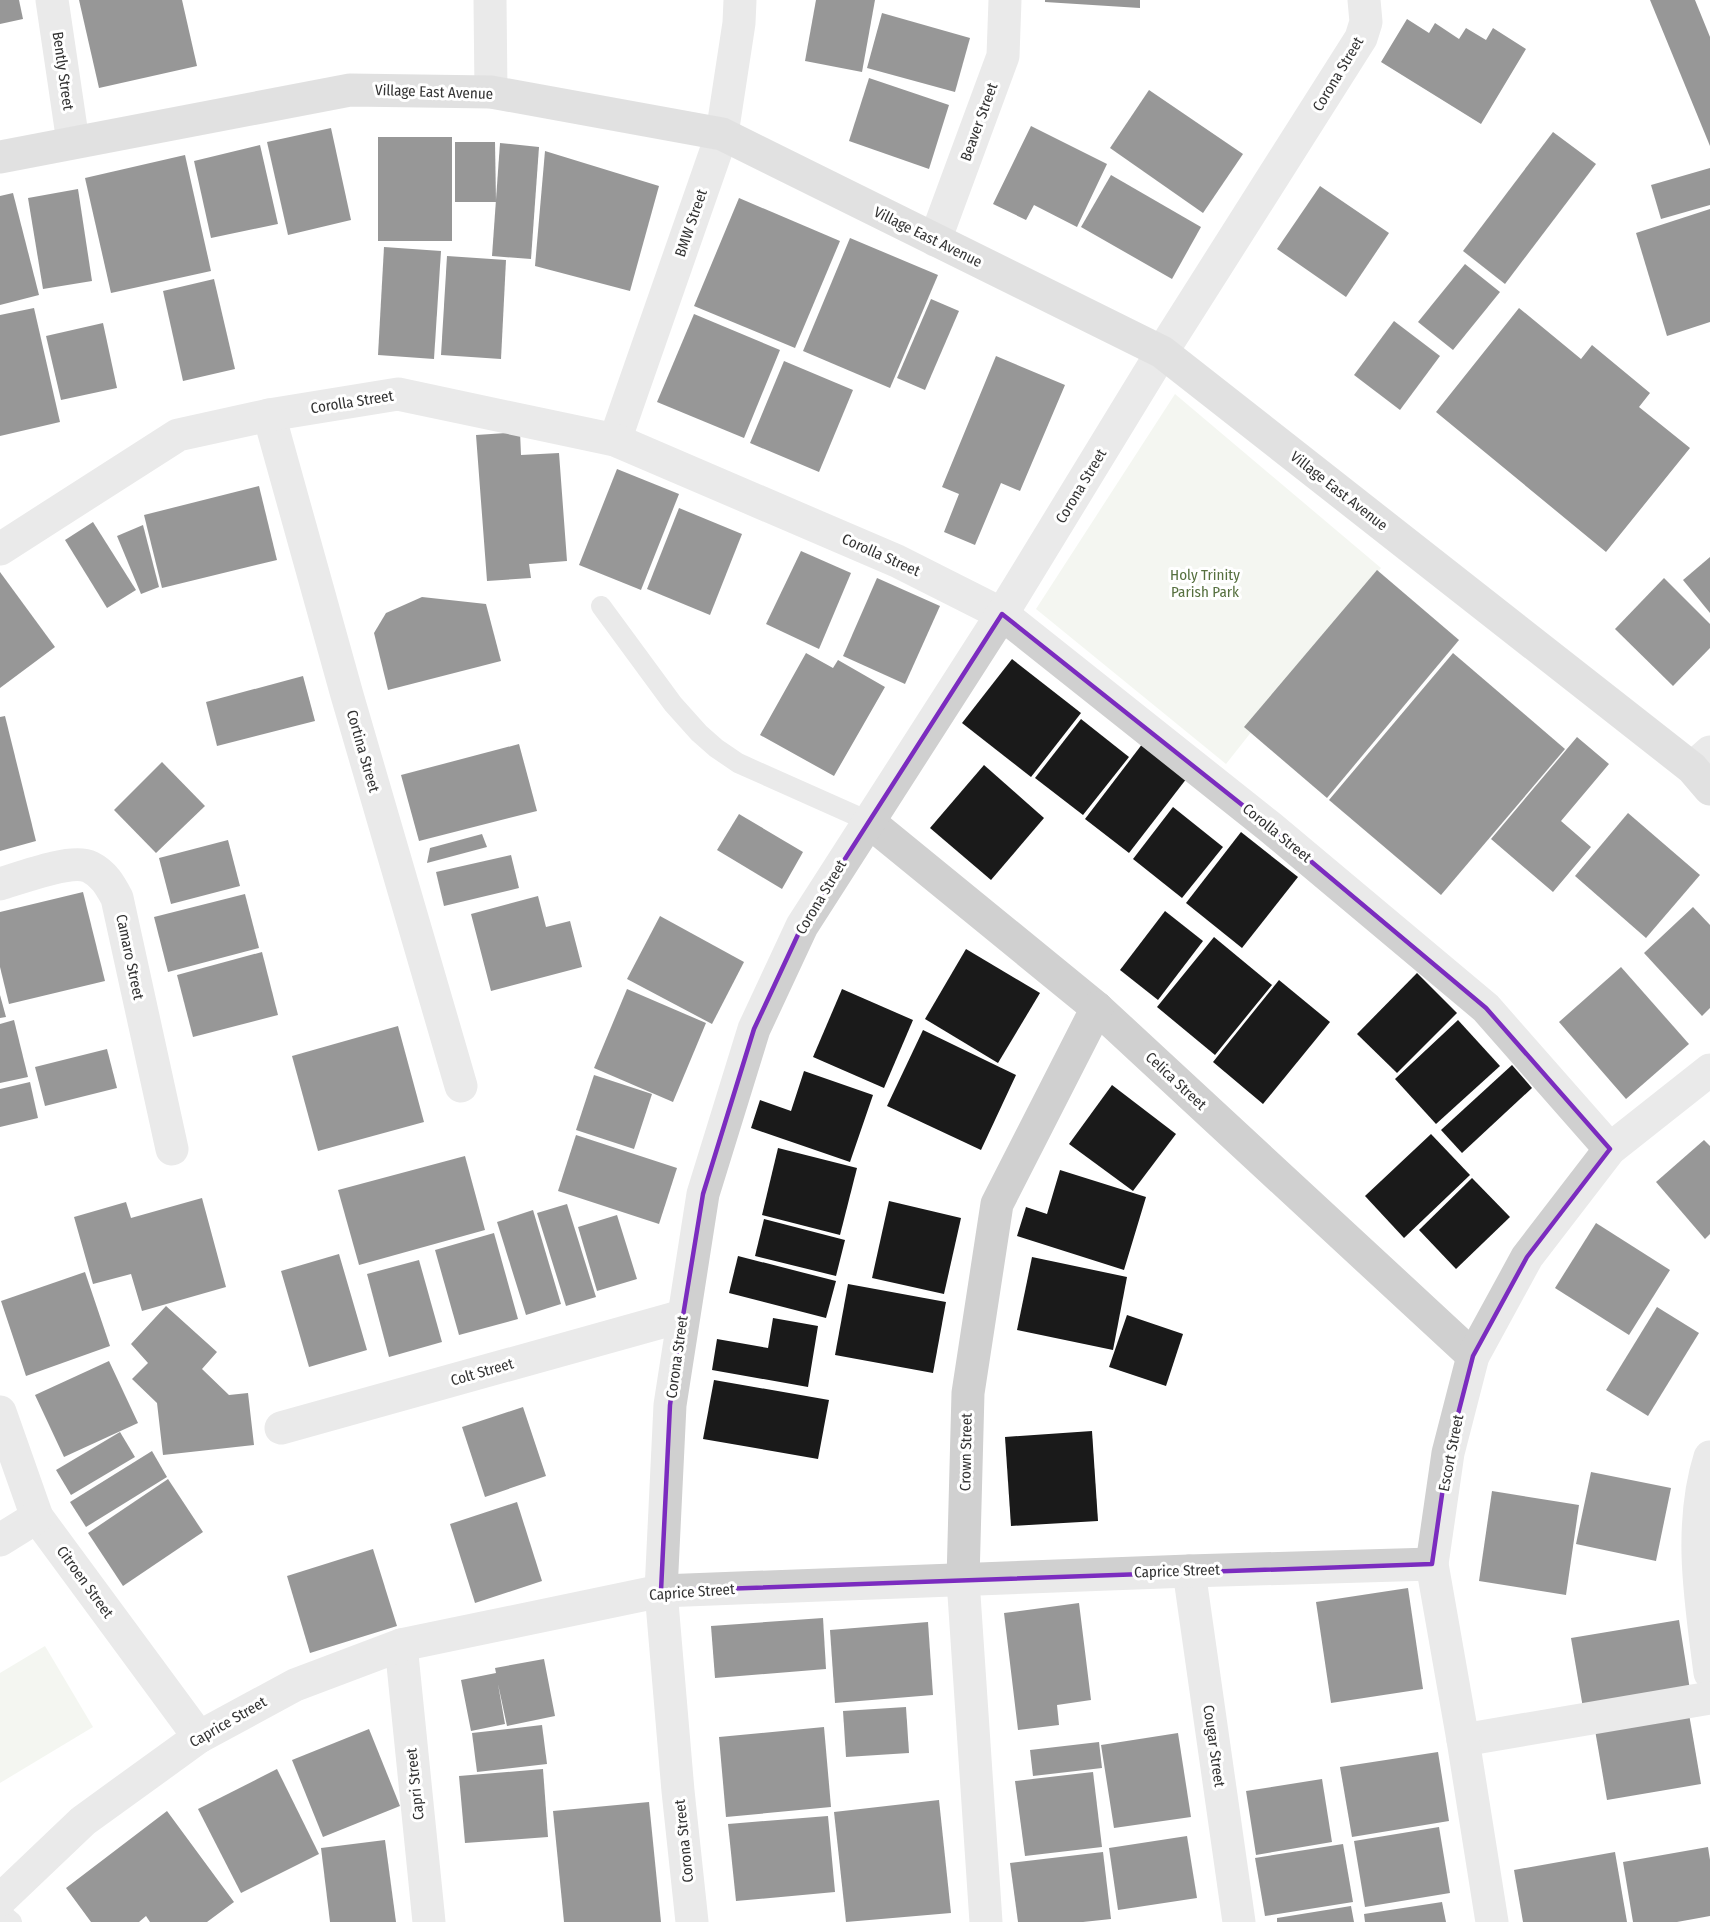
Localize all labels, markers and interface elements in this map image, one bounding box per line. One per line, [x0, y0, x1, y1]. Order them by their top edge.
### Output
street label: Bently Street [49, 31, 77, 112]
street label: Corona Street [1309, 33, 1367, 114]
street label: Beaver Street [956, 80, 1002, 164]
street label: Village East Avenue [375, 81, 493, 103]
street label: BMW Street [671, 187, 711, 259]
street label: Village East Avenue [871, 203, 985, 271]
street label: Corolla Street [309, 387, 395, 417]
street label: Corona Street [1052, 445, 1110, 526]
street label: Village East Avenue [1287, 448, 1391, 534]
street label: Corolla Street [839, 530, 923, 580]
park label: Holy Trinity Parish Park [1170, 566, 1240, 601]
street label: Cortina Street [343, 708, 383, 794]
street label: Corolla Street [1239, 800, 1315, 866]
street label: Corona Street [792, 856, 850, 937]
street label: Camaro Street [112, 913, 148, 1001]
street label: Celica Street [1142, 1048, 1210, 1114]
street label: Corona Street [662, 1314, 692, 1400]
street label: Colt Street [449, 1354, 516, 1390]
street label: Crown Street [956, 1413, 976, 1491]
street label: Escort Street [1435, 1413, 1467, 1493]
street label: Citroen Street [53, 1542, 117, 1622]
street label: Caprice Street [1134, 1561, 1220, 1581]
street label: Caprice Street [649, 1580, 735, 1604]
street label: Caprice Street [186, 1693, 270, 1751]
street label: Cougar Street [1199, 1704, 1229, 1788]
street label: Capri Street [402, 1747, 428, 1821]
street label: Corona Street [671, 1798, 697, 1884]

